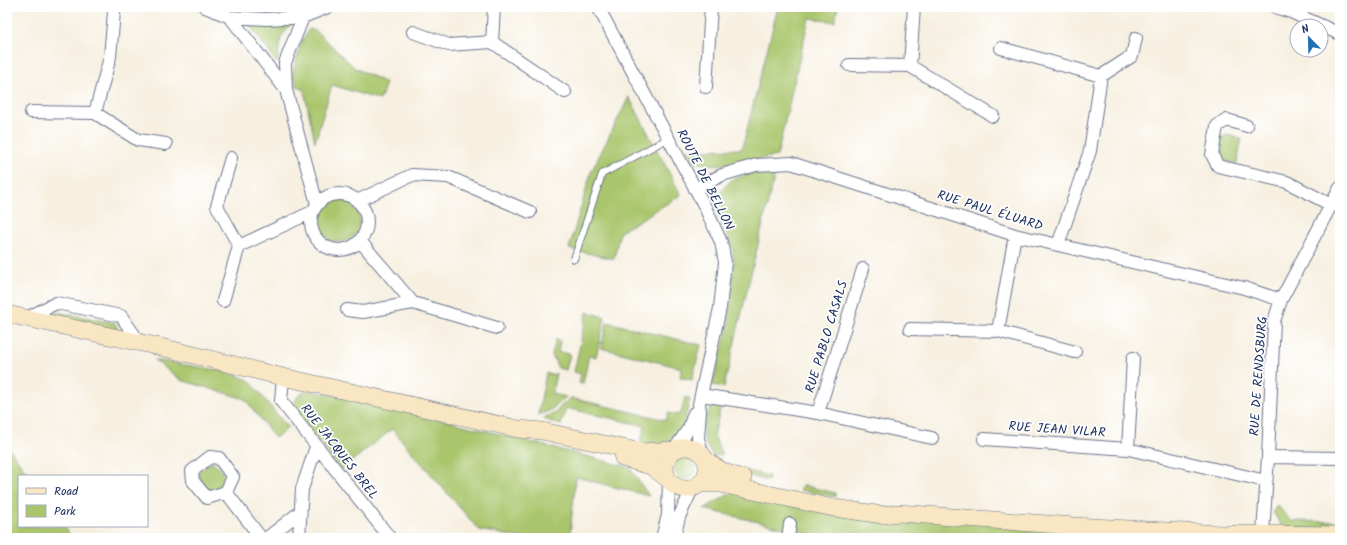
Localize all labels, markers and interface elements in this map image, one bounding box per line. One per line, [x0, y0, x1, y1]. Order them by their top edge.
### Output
north arrow [1289, 18, 1329, 58]
text: N [1299, 20, 1312, 39]
street label: ROUTE DE BELLON [670, 126, 740, 234]
street label: RUE PAUL ÉLUARD [935, 185, 1045, 237]
street label: RUE PABLO CASALS [800, 278, 854, 396]
street label: RUE DE RENDSBURG [1244, 315, 1274, 437]
street label: RUE JACQUES BREL [295, 400, 383, 504]
street label: RUE JEAN VILAR [1008, 416, 1107, 444]
legend [18, 475, 148, 527]
text: Road [54, 482, 79, 501]
text: Park [54, 502, 76, 521]

